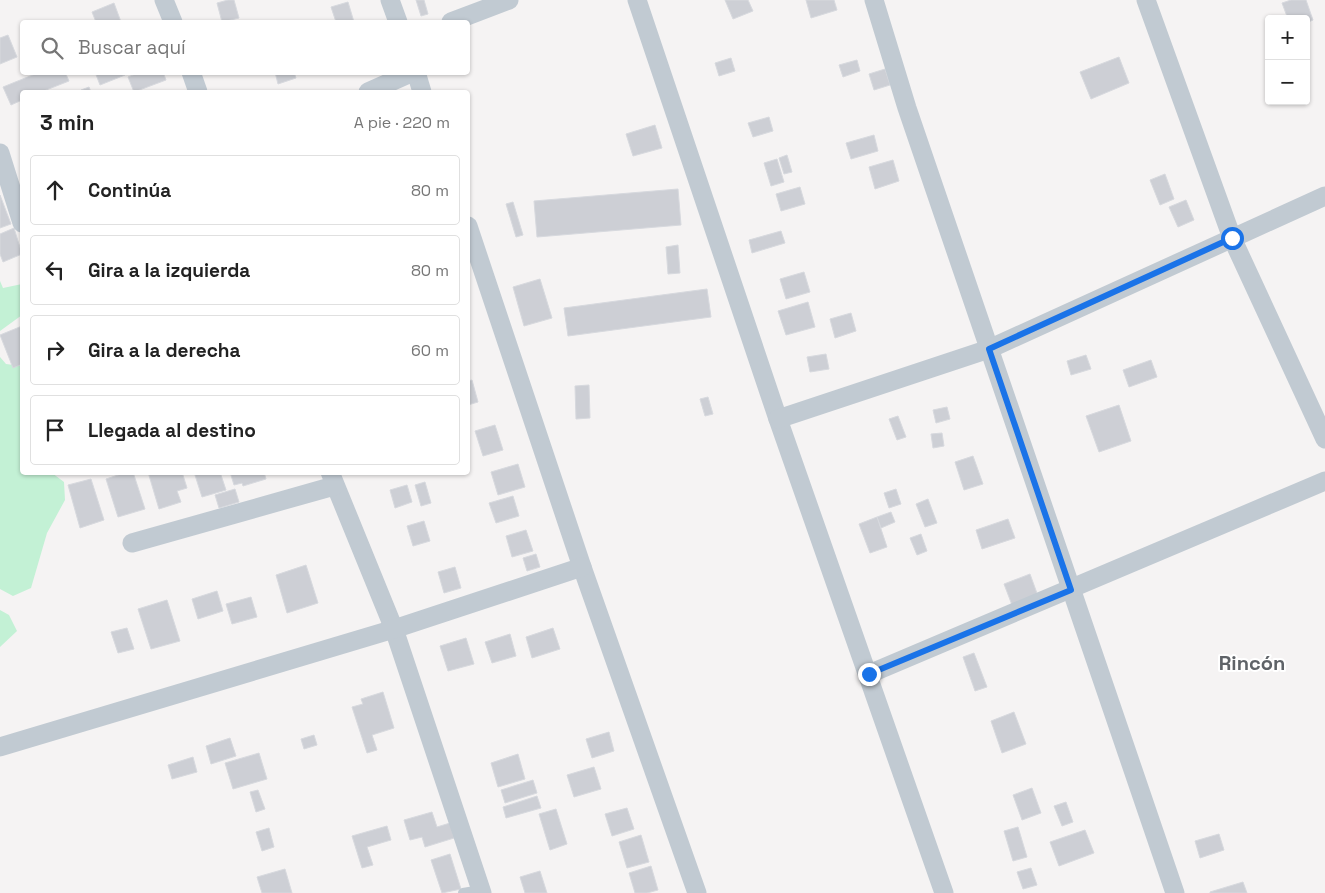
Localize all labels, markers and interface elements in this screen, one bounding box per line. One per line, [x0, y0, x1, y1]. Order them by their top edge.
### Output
map controls [1265, 15, 1310, 105]
button: + [1265, 15, 1310, 60]
search box [20, 20, 470, 75]
icon: search [38, 34, 66, 62]
text: Buscar aquí [78, 35, 186, 60]
button: − [1265, 60, 1310, 105]
text: 3 min [40, 109, 95, 136]
text: A pie · 220 m [354, 112, 450, 133]
icon: ahead [41, 176, 69, 204]
text: Continúa [88, 178, 171, 203]
text: 80 m [411, 180, 449, 201]
route start [1221, 227, 1244, 250]
icon: left [41, 256, 69, 284]
text: Gira a la izquierda [88, 258, 250, 283]
text: 80 m [411, 260, 449, 281]
icon: right [41, 336, 69, 364]
text: Gira a la derecha [88, 338, 240, 363]
text: 60 m [411, 340, 449, 361]
icon: arrive [41, 416, 69, 444]
text: Llegada al destino [88, 418, 256, 443]
district label: Rincón [1219, 650, 1285, 676]
route end [858, 663, 881, 686]

